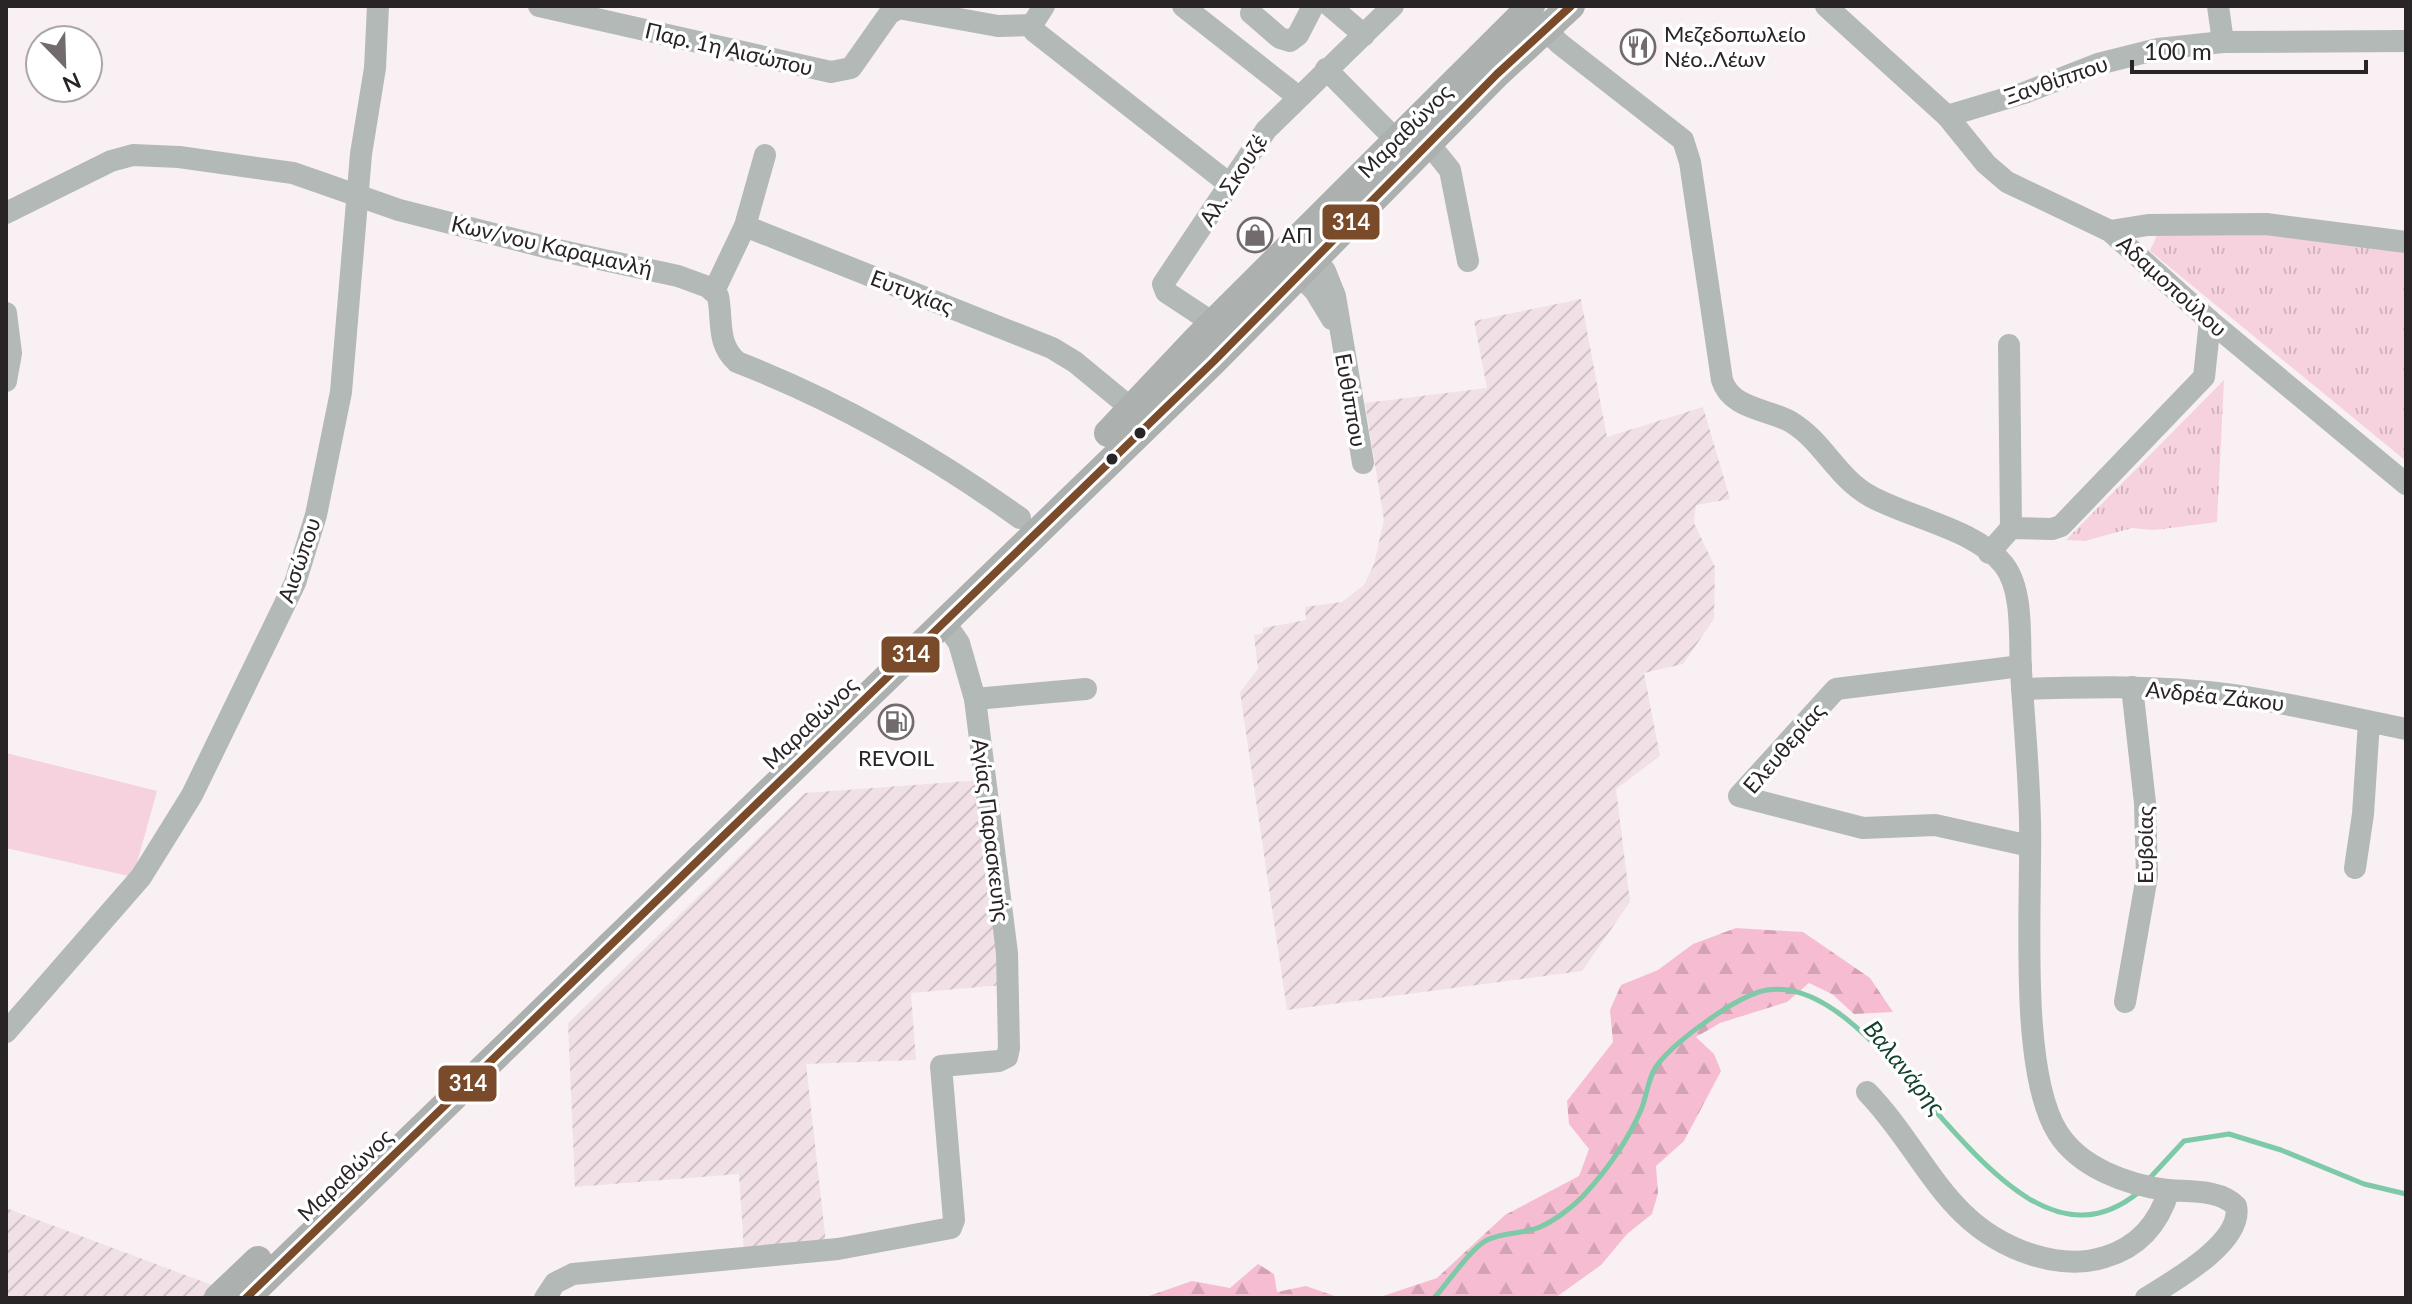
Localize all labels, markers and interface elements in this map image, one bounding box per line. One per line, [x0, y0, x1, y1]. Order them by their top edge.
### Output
street label: Παρ. 1η Αισώπου [643, 16, 816, 81]
place label: Μεζεδοπωλείο Νέο..Λέων [1664, 20, 1806, 72]
north arrow [24, 24, 104, 104]
scale bar [2132, 24, 2366, 74]
restaurant icon: Μεζεδοπωλείο Νέο..Λέων [1619, 28, 1657, 66]
text: 100 m [2144, 36, 2212, 65]
street label: Ξανθίππου [2000, 49, 2111, 110]
text: N [59, 67, 85, 99]
street label: Μαραθώνος [1352, 78, 1457, 183]
street label: Αλ. Σκουζέ [1193, 129, 1272, 231]
line badge: 314 [1321, 203, 1381, 241]
text: 314 [1332, 208, 1370, 235]
street label: Κων/νου Καραμανλή [449, 209, 655, 282]
shop icon: ΑΠ [1236, 216, 1274, 254]
place label: ΑΠ [1281, 221, 1313, 248]
street label: Αδαμοπούλου [2112, 229, 2233, 342]
street label: Ευτυχίας [867, 263, 957, 320]
street label: Ευθίππου [1330, 351, 1373, 449]
unlabelled marker [1132, 425, 1148, 441]
unlabelled marker [1104, 451, 1120, 467]
street label: Αισώπου [271, 514, 326, 606]
line badge: 314 [880, 635, 941, 674]
text: 314 [892, 640, 930, 667]
street label: Μαραθώνος [756, 671, 863, 775]
street label: Ανδρέα Ζάκου [2145, 675, 2286, 716]
street label: Ελευθερίας [1737, 697, 1830, 798]
fuel station icon: REVOIL [877, 703, 915, 741]
street label: Αγίας Παρασκευής [967, 737, 1016, 923]
place label: REVOIL [858, 744, 934, 771]
street label: Ευβοίας [2131, 806, 2158, 884]
water label: Βαλανάρης [1858, 1014, 1952, 1121]
line badge: 314 [437, 1064, 498, 1103]
text: 314 [449, 1069, 487, 1096]
street label: Μαραθώνος [291, 1123, 398, 1227]

